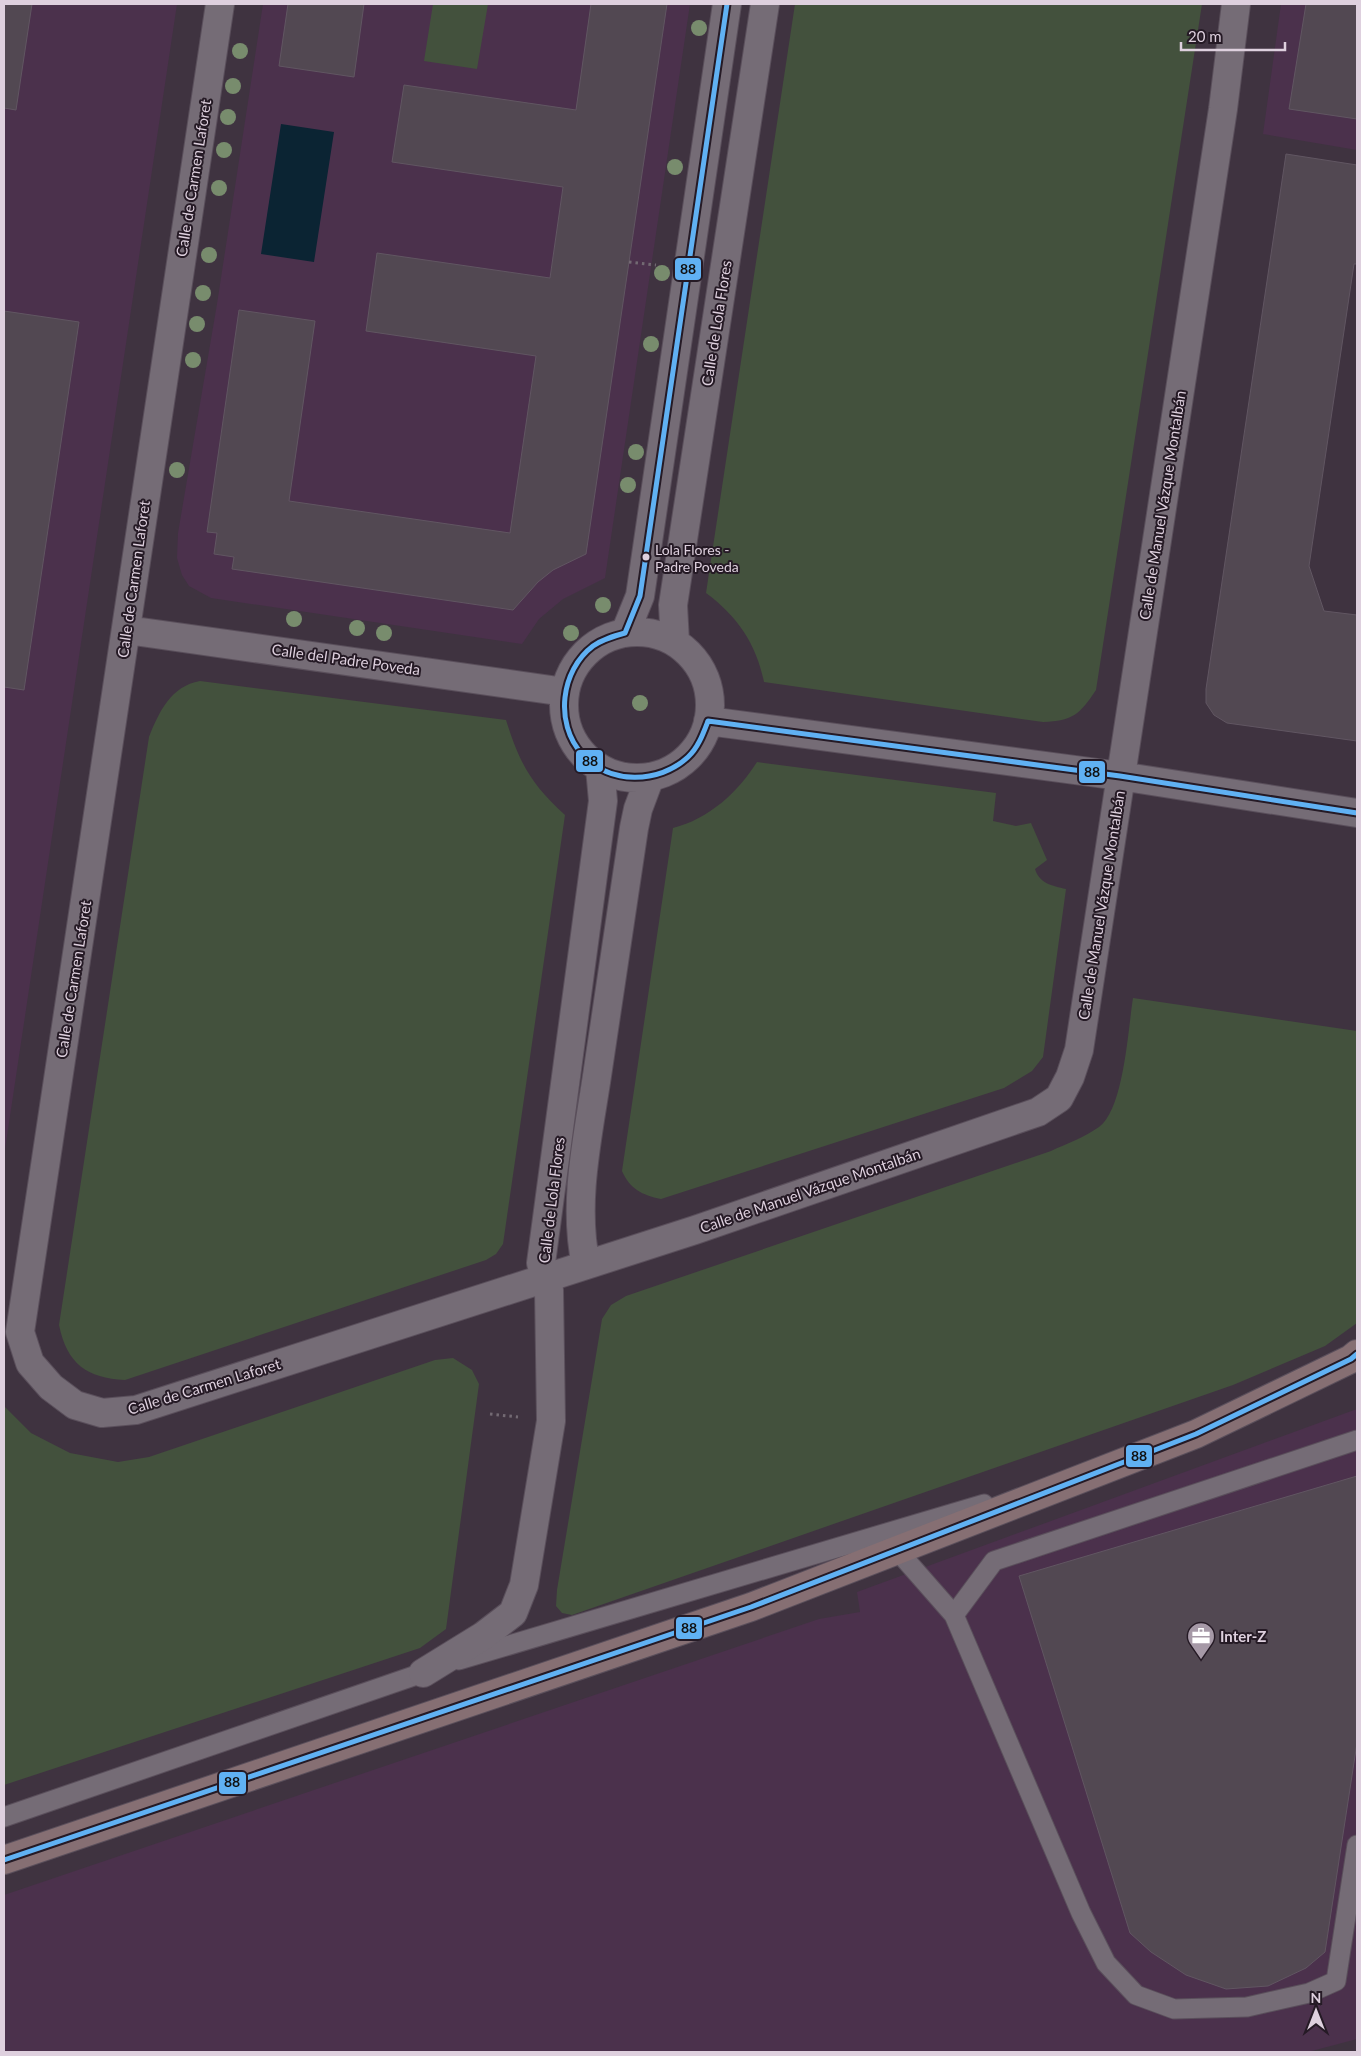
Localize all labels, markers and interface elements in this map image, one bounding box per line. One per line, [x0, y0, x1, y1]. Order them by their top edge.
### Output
scale bar [1181, 20, 1285, 52]
text: 20 m [1188, 27, 1222, 45]
street label: Calle de Carmen Laforet [172, 98, 214, 258]
line badge: 88 [674, 257, 702, 281]
street label: Calle de Lola Flores [697, 259, 735, 387]
text: 88 [680, 260, 696, 277]
street label: Calle de Manuel Vázque Montalbán [1135, 389, 1189, 621]
street label: Calle de Carmen Laforet [113, 498, 153, 659]
place label: Lola Flores - Padre Poveda [655, 541, 739, 575]
marker: Lola Flores - Padre Poveda [641, 552, 651, 562]
street label: Calle del Padre Poveda [271, 640, 421, 678]
line badge: 88 [575, 749, 604, 773]
text: 88 [582, 752, 598, 769]
line badge: 88 [1078, 760, 1106, 784]
text: 88 [1084, 763, 1100, 780]
street label: Calle de Manuel Vázque Montalbán [1074, 789, 1128, 1021]
street label: Calle de Carmen Laforet [52, 899, 94, 1059]
street label: Calle de Lola Flores [534, 1136, 568, 1264]
street label: Calle de Manuel Vázque Montalbán [697, 1144, 923, 1236]
street label: Calle de Carmen Laforet [125, 1354, 283, 1418]
line badge: 88 [1125, 1444, 1153, 1468]
text: 88 [1131, 1447, 1147, 1464]
line badge: 88 [675, 1616, 703, 1640]
text: 88 [681, 1619, 697, 1636]
office icon: Inter-Z [1186, 1621, 1216, 1660]
place label: Inter-Z [1220, 1627, 1266, 1645]
line badge: 88 [218, 1771, 247, 1795]
text: 88 [224, 1773, 240, 1790]
north arrow [1291, 1986, 1341, 2036]
text: N [1311, 1989, 1321, 2006]

